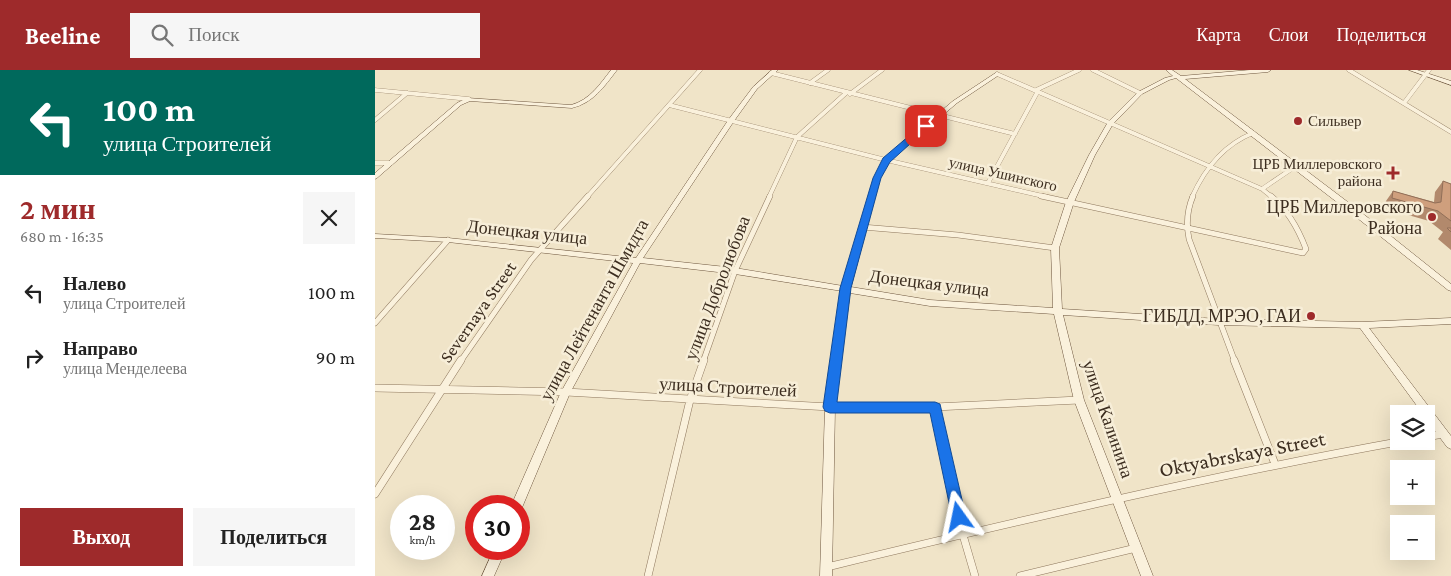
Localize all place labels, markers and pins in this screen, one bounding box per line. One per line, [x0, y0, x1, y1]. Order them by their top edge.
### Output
pin [905, 105, 947, 147]
place label: Сильвер [1308, 113, 1362, 129]
marker: Сильвер [1292, 115, 1304, 127]
place label: ЦРБ Миллеровского района [1252, 156, 1382, 189]
marker: ЦРБ Миллеровского района [1386, 166, 1400, 180]
place label: ЦРБ Миллеровского Района [1267, 197, 1422, 238]
marker: ЦРБ Миллеровского Района [1426, 211, 1438, 223]
place label: ГИБДД, МРЭО, ГАИ [1143, 306, 1301, 326]
marker: ГИБДД, МРЭО, ГАИ [1305, 310, 1317, 322]

